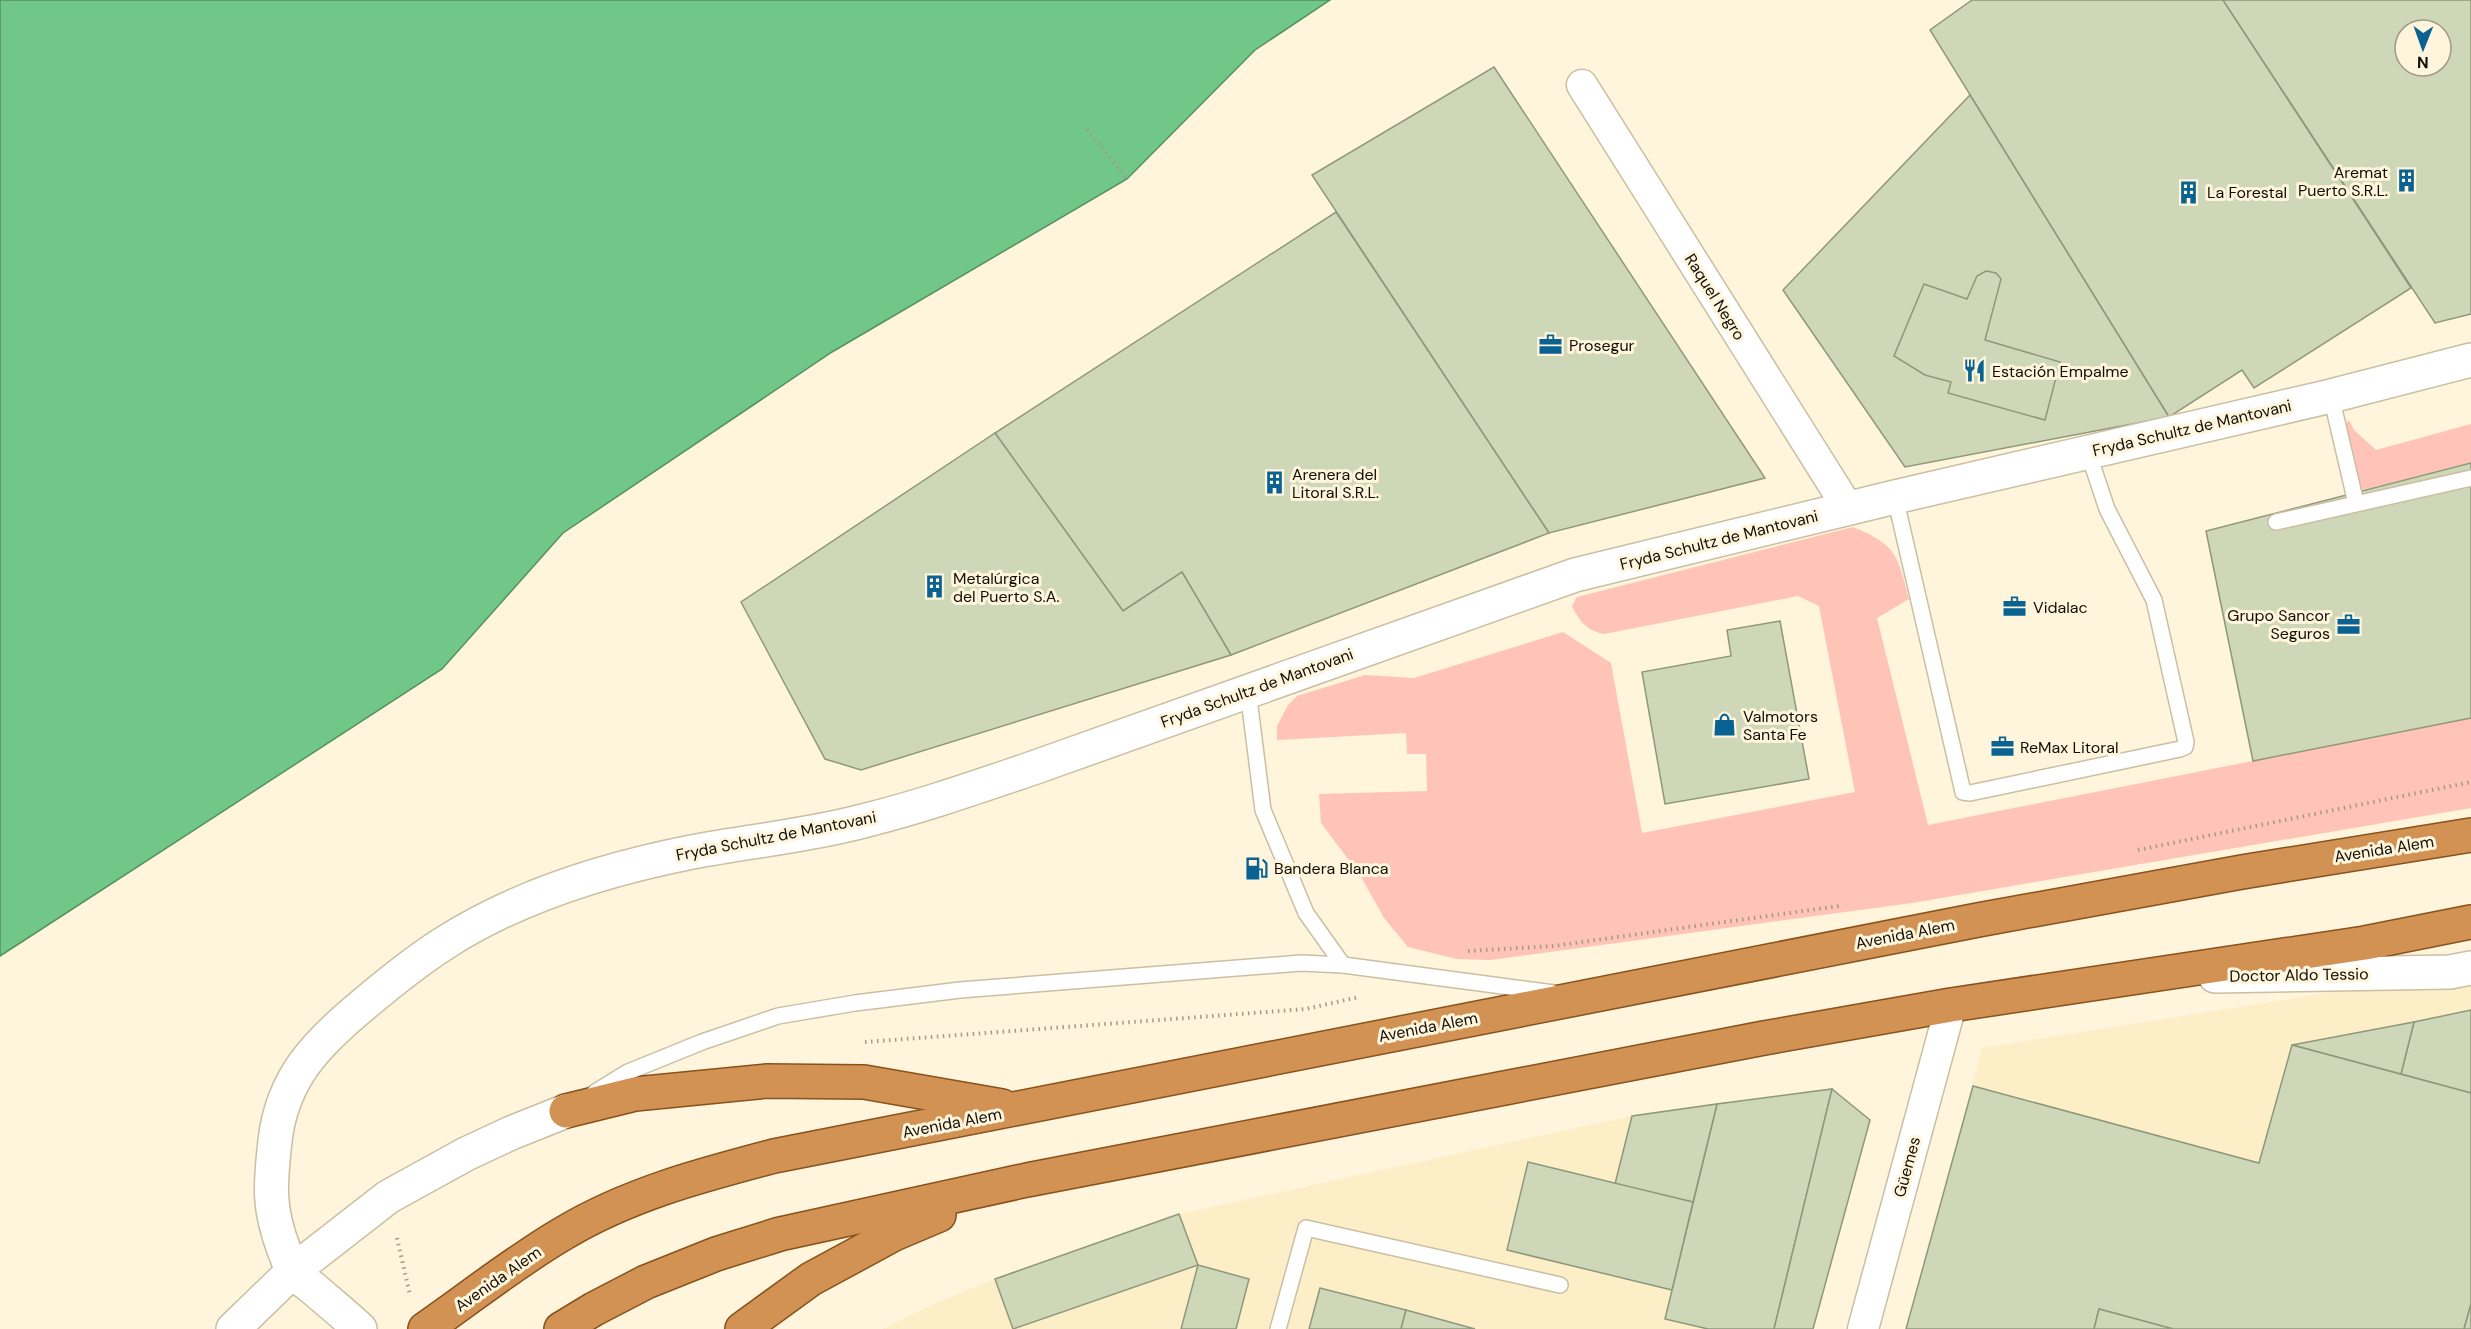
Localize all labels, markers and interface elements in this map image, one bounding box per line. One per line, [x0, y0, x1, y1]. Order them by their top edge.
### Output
north arrow [2393, 18, 2453, 78]
text: N [2417, 52, 2429, 73]
place label: Aremat Puerto S.R.L. [2298, 162, 2388, 201]
building icon: Aremat Puerto S.R.L. [2393, 168, 2419, 194]
building icon: La Forestal [2176, 179, 2202, 205]
place label: La Forestal [2207, 182, 2287, 203]
street label: Raquel Negro [1680, 250, 1750, 344]
office icon: Prosegur [1538, 332, 1564, 358]
place label: Prosegur [1569, 335, 1635, 356]
restaurant icon: Estación Empalme [1961, 358, 1987, 384]
place label: Estación Empalme [1992, 361, 2129, 382]
street label: Fryda Schultz de Mantovani [2091, 395, 2293, 461]
place label: Arenera del Litoral S.R.L. [1292, 464, 1379, 503]
building icon: Arenera del Litoral S.R.L. [1261, 470, 1287, 496]
street label: Fryda Schultz de Mantovani [1618, 505, 1820, 575]
place label: Metalúrgica del Puerto S.A. [953, 568, 1059, 607]
building icon: Metalúrgica del Puerto S.A. [922, 574, 948, 600]
office icon: Vidalac [2002, 594, 2028, 620]
place label: Vidalac [2033, 597, 2088, 618]
place label: Grupo Sancor Seguros [2227, 605, 2330, 644]
office icon: Grupo Sancor Seguros [2335, 611, 2361, 637]
street label: Fryda Schultz de Mantovani [1158, 643, 1356, 733]
place label: Valmotors Santa Fe [1743, 706, 1818, 745]
shop icon: Valmotors Santa Fe [1712, 712, 1738, 738]
office icon: ReMax Litoral [1989, 734, 2015, 760]
place label: ReMax Litoral [2020, 737, 2118, 758]
street label: Fryda Schultz de Mantovani [674, 806, 878, 866]
street label: Avenida Alem [2333, 831, 2435, 867]
fuel station icon: Bandera Blanca [1243, 855, 1269, 881]
place label: Bandera Blanca [1274, 858, 1389, 879]
street label: Avenida Alem [1854, 914, 1956, 954]
street label: Doctor Aldo Tessio [2229, 963, 2369, 987]
street label: Avenida Alem [1377, 1007, 1479, 1047]
street label: Avenida Alem [901, 1103, 1003, 1143]
street label: Güemes [1889, 1134, 1925, 1200]
street label: Avenida Alem [451, 1242, 545, 1316]

